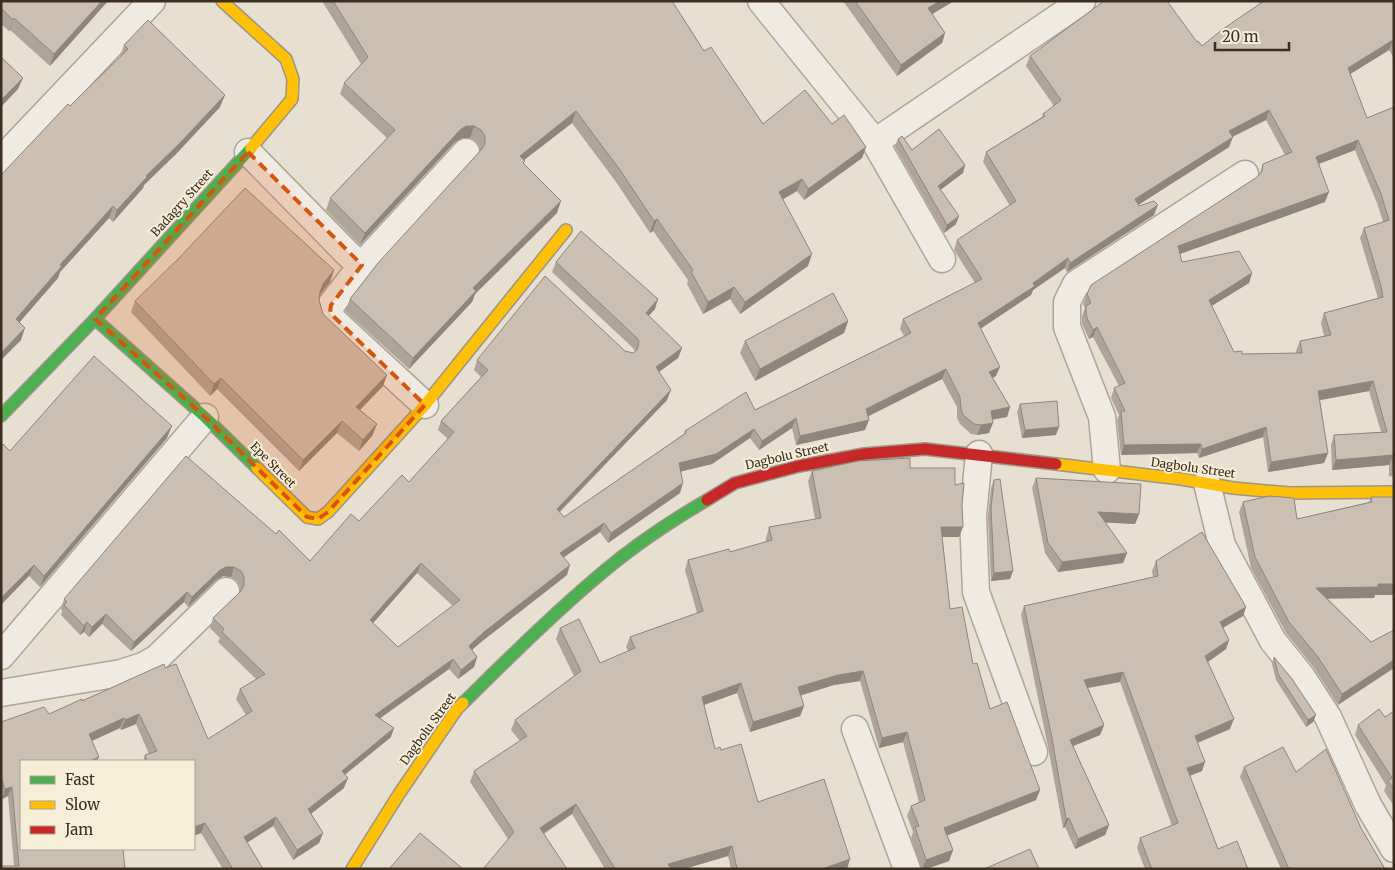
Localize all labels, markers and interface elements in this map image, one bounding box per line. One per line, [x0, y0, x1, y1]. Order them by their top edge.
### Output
scale bar [1215, 20, 1289, 52]
text: 20 m [1222, 27, 1259, 46]
street label: Badagry Street [147, 166, 216, 240]
street label: Epe Street [247, 439, 300, 491]
street label: Dagbolu Street [744, 439, 830, 472]
street label: Dagbolu Street [1150, 454, 1237, 481]
street label: Dagbolu Street [396, 689, 459, 768]
legend [20, 760, 195, 850]
text: Fast [65, 770, 95, 789]
text: Slow [65, 795, 100, 814]
text: Jam [64, 820, 93, 839]

